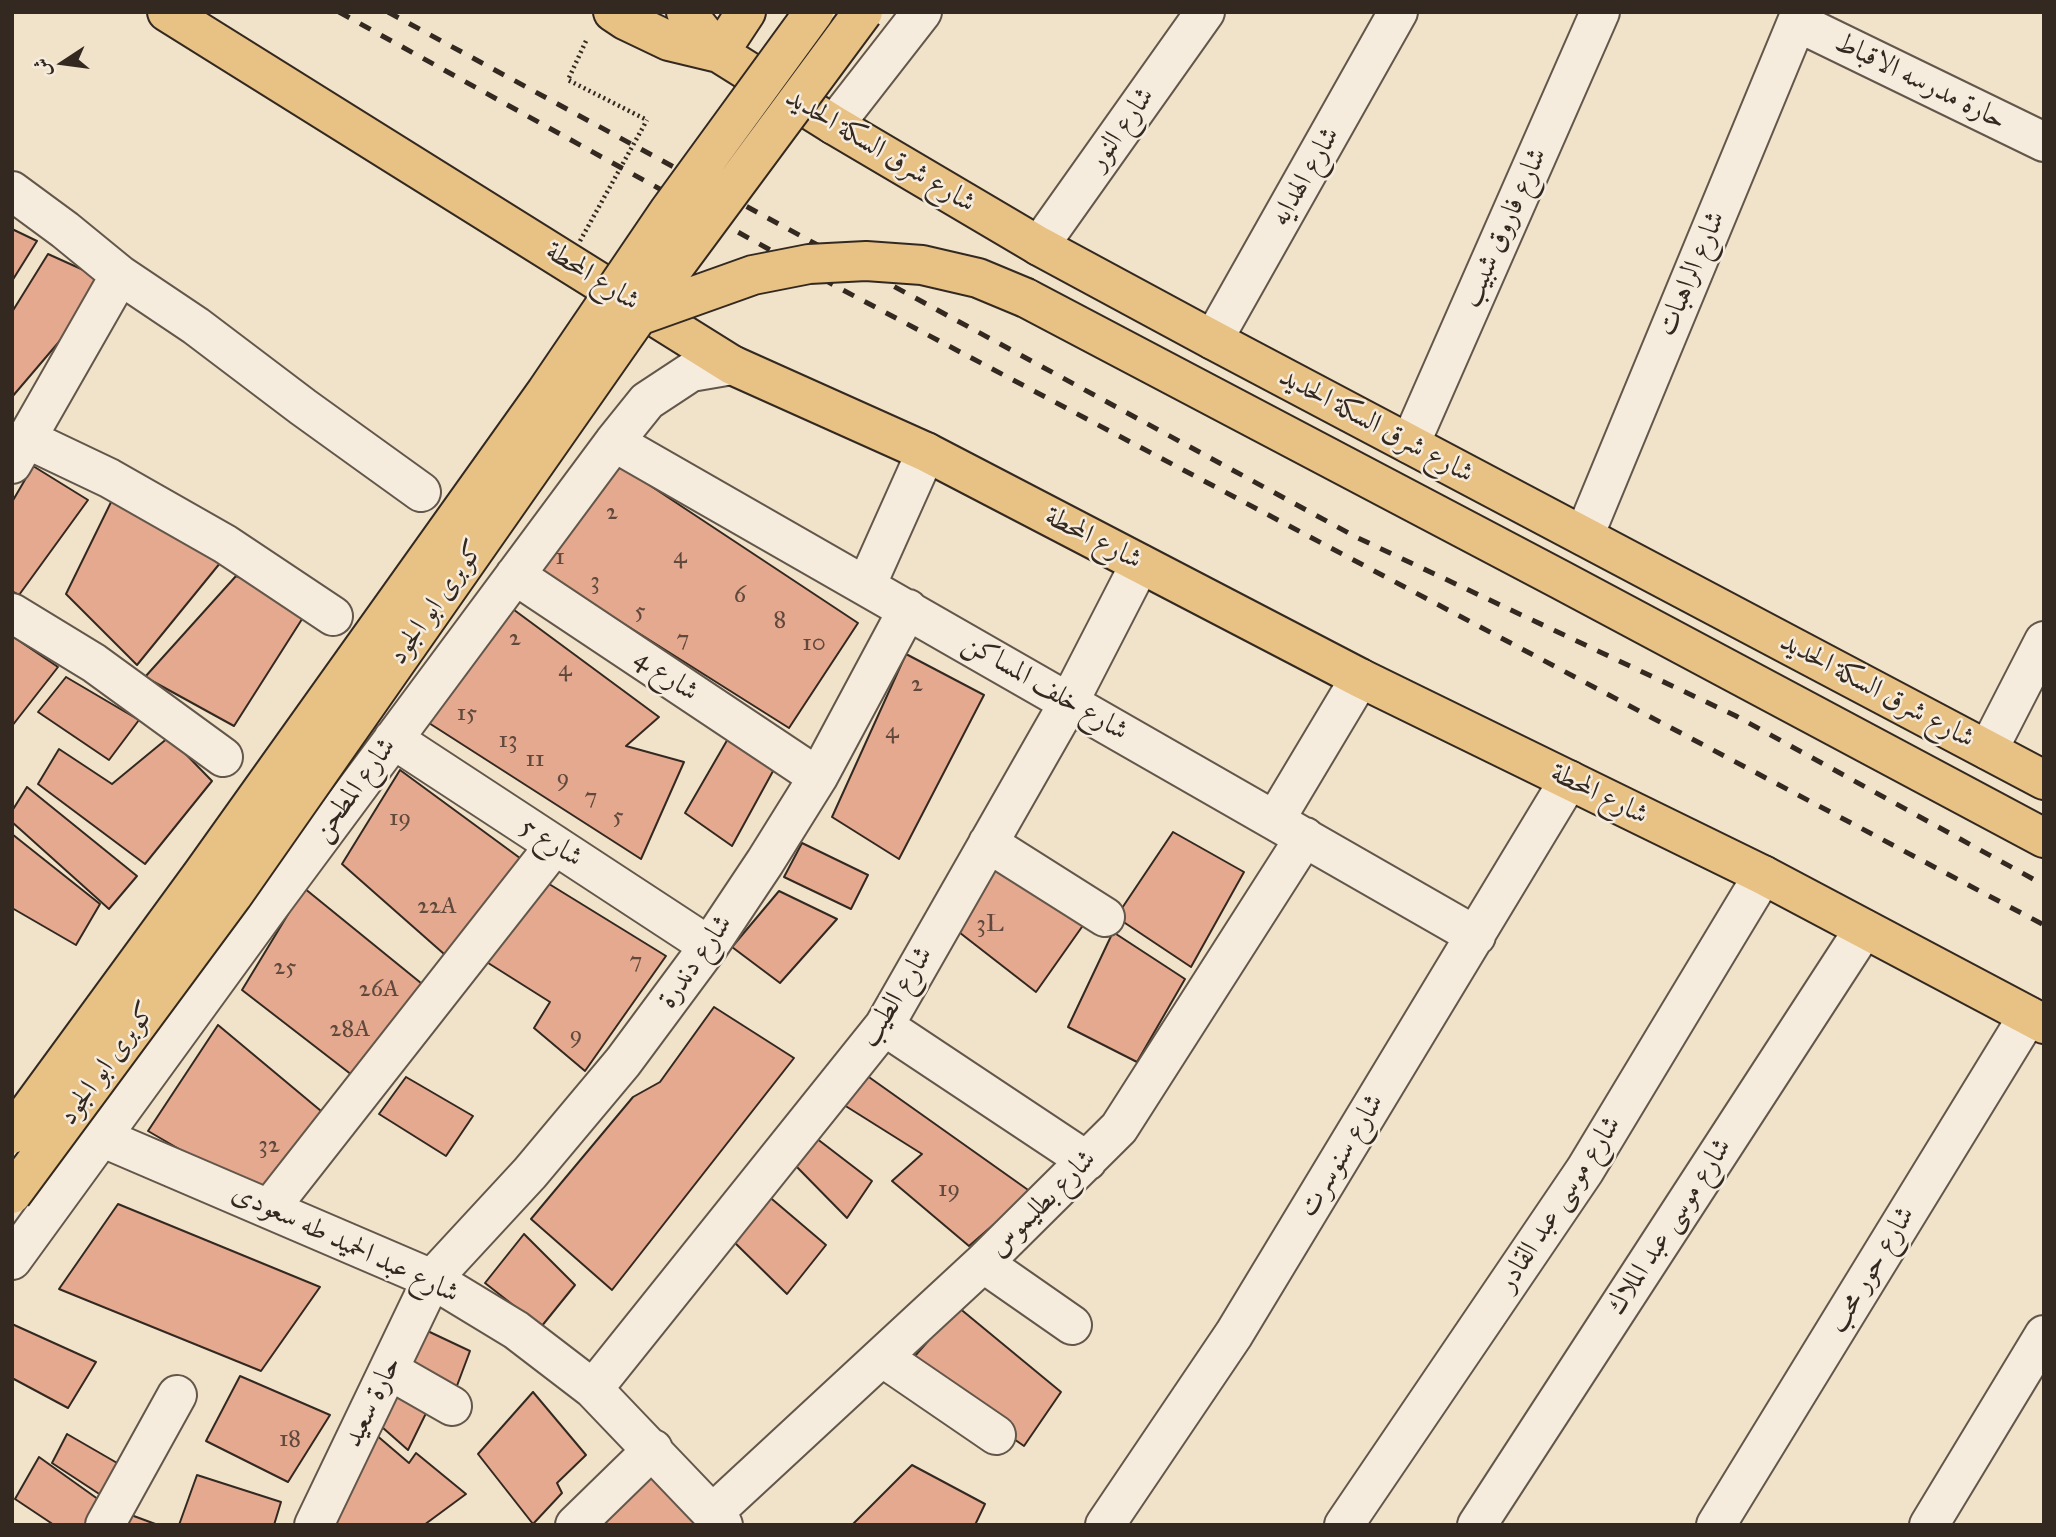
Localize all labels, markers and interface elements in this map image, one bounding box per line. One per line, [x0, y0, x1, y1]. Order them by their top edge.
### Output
street label: حارة مدرسه الاقباط [1829, 26, 2011, 138]
north arrow [28, 28, 98, 98]
text: ش [29, 56, 55, 80]
street label: شارع شرق السكة الحديد [779, 81, 981, 221]
street label: شارع النور [1081, 81, 1163, 177]
street label: شارع الهدايه [1264, 121, 1348, 233]
street label: شارع فاروق شبيب [1455, 143, 1555, 313]
street label: شارع الراهبات [1651, 206, 1733, 342]
street label: شارع المحطة [539, 235, 645, 319]
street label: شارع شرق السكة الحديد [1273, 361, 1479, 491]
house number: 2 [606, 499, 618, 527]
street label: شارع المحطة [1039, 500, 1147, 578]
street label: كوبرى ابو الجود [382, 534, 492, 672]
house number: 4 [673, 543, 687, 571]
house number: 1 [555, 544, 565, 572]
house number: 3 [590, 568, 600, 596]
house number: 6 [734, 582, 746, 610]
house number: 5 [634, 598, 646, 626]
house number: 8 [774, 607, 786, 635]
house number: 2 [509, 625, 521, 653]
house number: 7 [677, 626, 689, 654]
street label: شارع شرق السكة الحديد [1774, 626, 1980, 756]
street label: شارع خلف المساكن [956, 627, 1134, 749]
house number: 10 [802, 630, 826, 658]
street label: شارع 4 [627, 642, 705, 710]
house number: 4 [558, 656, 572, 684]
house number: 2 [911, 671, 923, 699]
house number: 15 [457, 700, 477, 728]
house number: 4 [885, 718, 899, 746]
house number: 13 [498, 727, 518, 755]
street label: شارع المطحن [306, 731, 404, 849]
house number: 11 [526, 746, 544, 774]
street label: شارع المحطة [1545, 757, 1653, 833]
house number: 9 [557, 765, 569, 793]
house number: 7 [585, 784, 597, 812]
house number: 5 [612, 803, 624, 831]
house number: 19 [389, 805, 411, 833]
street label: شارع 5 [513, 810, 589, 876]
house number: 22A [417, 893, 457, 921]
street label: شارع دندرة [652, 909, 740, 1015]
house number: 3L [976, 911, 1004, 939]
street label: شارع الطيب [853, 940, 941, 1054]
house number: 7 [630, 948, 642, 976]
house number: 25 [274, 954, 296, 982]
house number: 26A [359, 976, 399, 1004]
street label: كوبرى ابو الجود [52, 996, 164, 1132]
house number: 28A [330, 1016, 370, 1044]
house number: 9 [570, 1022, 582, 1050]
street label: شارع سنوسرت [1292, 1088, 1392, 1224]
street label: شارع موسى عبد القادر [1491, 1110, 1629, 1298]
house number: 32 [258, 1132, 280, 1160]
street label: شارع موسى عبد الملاك [1600, 1132, 1740, 1322]
street label: شارع بطليموس [982, 1143, 1104, 1265]
house number: 19 [938, 1176, 960, 1204]
street label: شارع عبد الحميد طه سعودى [226, 1177, 464, 1311]
street label: شارع حور محب [1821, 1201, 1923, 1339]
street label: حارة سعيد [337, 1351, 409, 1453]
house number: 18 [279, 1426, 301, 1454]

